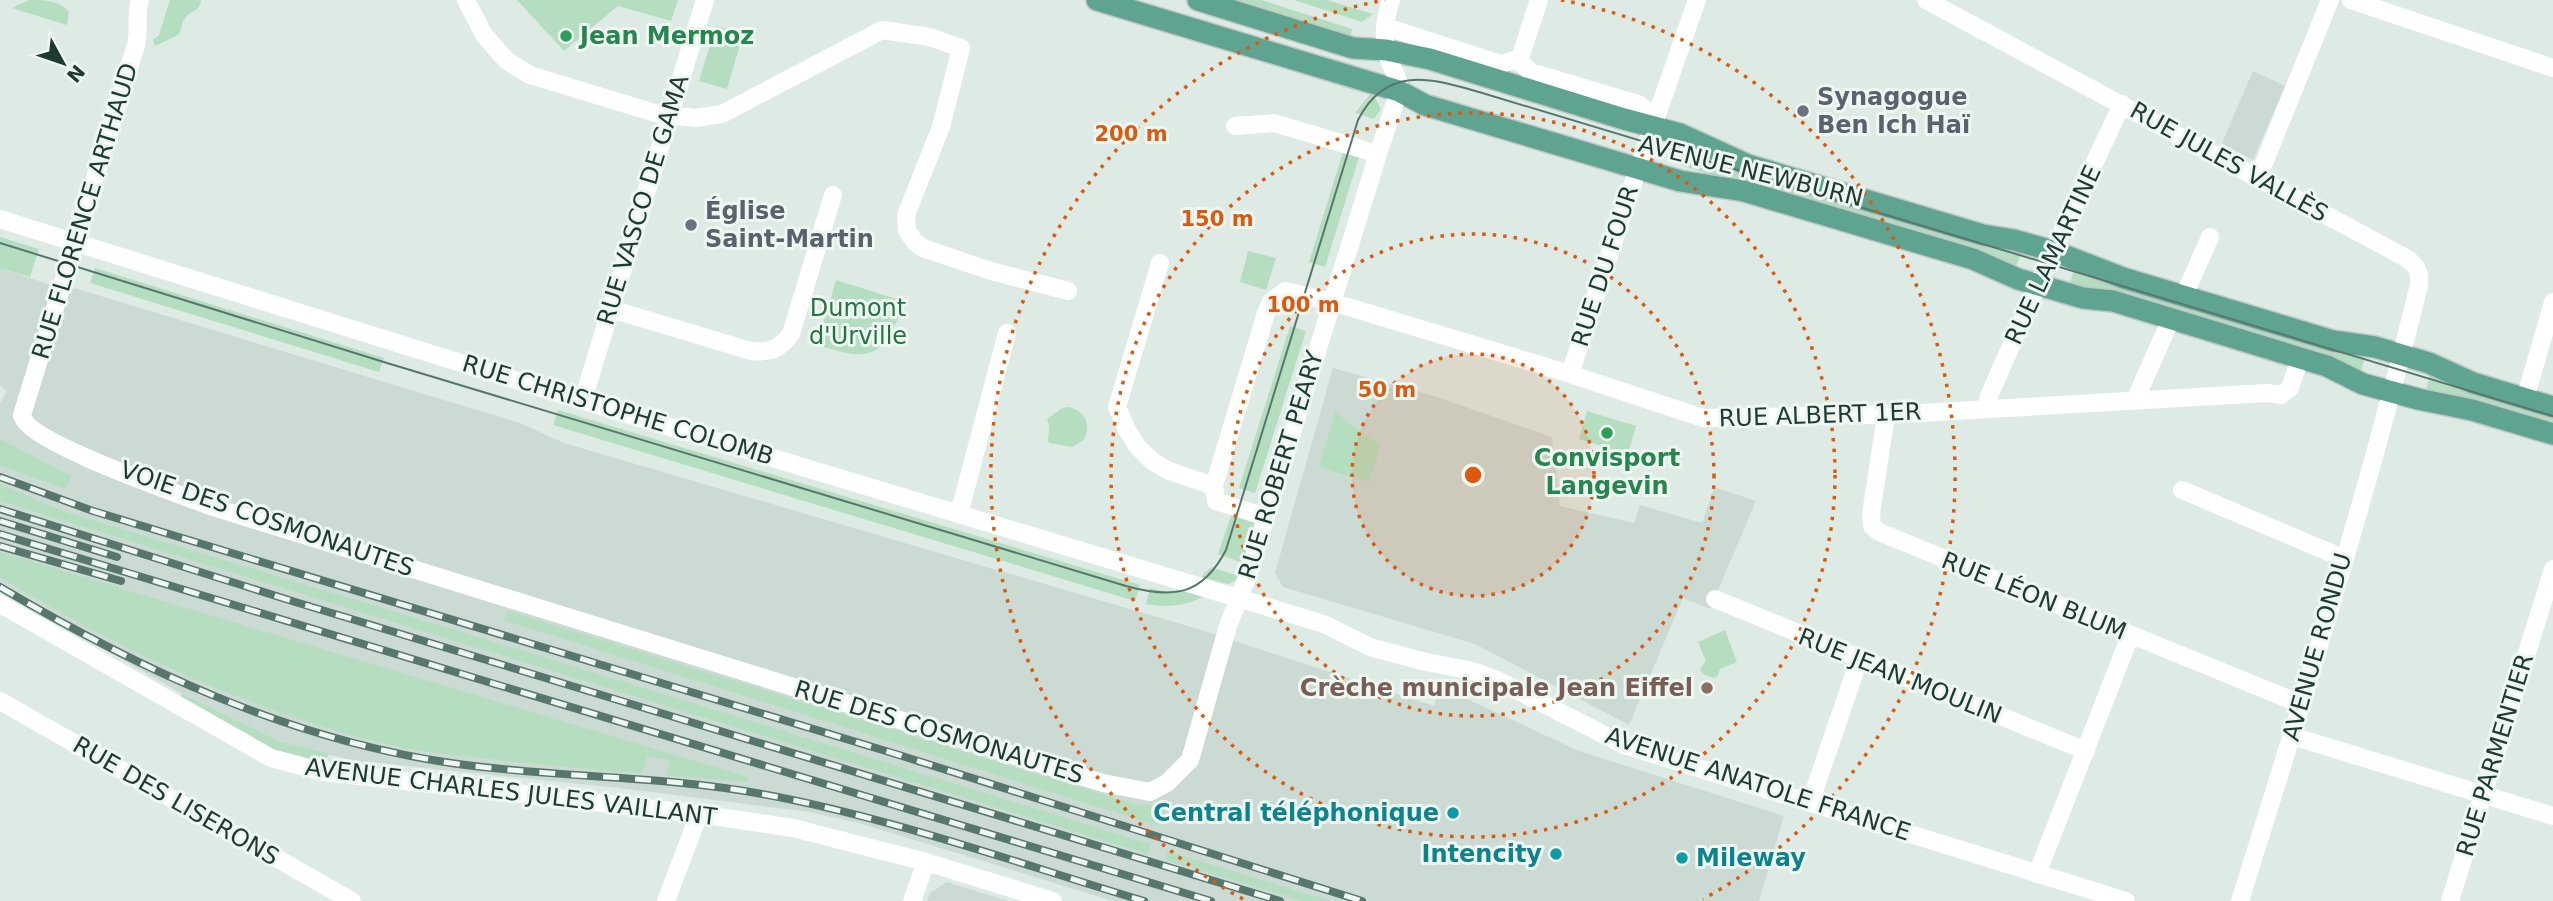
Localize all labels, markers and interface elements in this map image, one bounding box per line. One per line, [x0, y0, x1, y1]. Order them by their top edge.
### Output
place label: Jean Mermoz [578, 22, 754, 50]
north arrow [28, 28, 98, 98]
marker: Jean Mermoz [558, 28, 574, 44]
street label: RUE FLORENCE ARTHAUD [26, 59, 144, 363]
street label: RUE VASCO DE GAMA [592, 71, 695, 329]
place label: Synagogue Ben Ich Haï [1817, 83, 1970, 139]
street label: RUE JULES VALLÈS [2125, 95, 2333, 228]
marker: Synagogue Ben Ich Haï [1795, 103, 1811, 119]
text: 200 m [1094, 122, 1168, 146]
street label: AVENUE NEWBURN [1636, 130, 1866, 212]
street label: RUE LAMARTINE [1999, 161, 2107, 349]
street label: RUE DU FOUR [1566, 182, 1644, 350]
place label: Église Saint-Martin [705, 196, 874, 253]
text: 150 m [1180, 207, 1254, 231]
marker: Église Saint-Martin [683, 217, 699, 233]
text: 100 m [1266, 293, 1340, 317]
park label: Dumont d'Urville [809, 294, 907, 350]
street label: RUE ROBERT PEARY [1233, 347, 1329, 583]
street label: RUE CHRISTOPHE COLOMB [459, 349, 777, 471]
text: 50 m [1358, 378, 1416, 402]
street label: RUE ALBERT 1ER [1718, 397, 1922, 433]
marker: Convisport Langevin [1599, 425, 1615, 441]
place label: Convisport Langevin [1534, 444, 1680, 500]
street label: VOIE DES COSMONAUTES [116, 456, 418, 582]
centre of rings [1461, 463, 1485, 487]
street label: RUE LÉON BLUM [1937, 545, 2131, 646]
street label: AVENUE RONDU [2277, 550, 2357, 744]
street label: RUE JEAN MOULIN [1794, 622, 2006, 730]
street label: RUE PARMENTIER [2451, 650, 2539, 860]
place label: Crèche municipale Jean Eiffel [1300, 674, 1693, 702]
street label: RUE DES COSMONAUTES [791, 675, 1087, 789]
marker: Crèche municipale Jean Eiffel [1699, 680, 1715, 696]
street label: AVENUE ANATOLE FRANCE [1602, 721, 1914, 847]
street label: RUE DES LISERONS [68, 731, 284, 871]
street label: AVENUE CHARLES JULES VAILLANT [303, 753, 719, 831]
place label: Central téléphonique [1153, 799, 1439, 827]
marker: Central téléphonique [1445, 805, 1461, 821]
place label: Intencity [1422, 840, 1542, 868]
place label: Mileway [1696, 844, 1806, 872]
marker: Intencity [1548, 846, 1564, 862]
marker: Mileway [1674, 850, 1690, 866]

